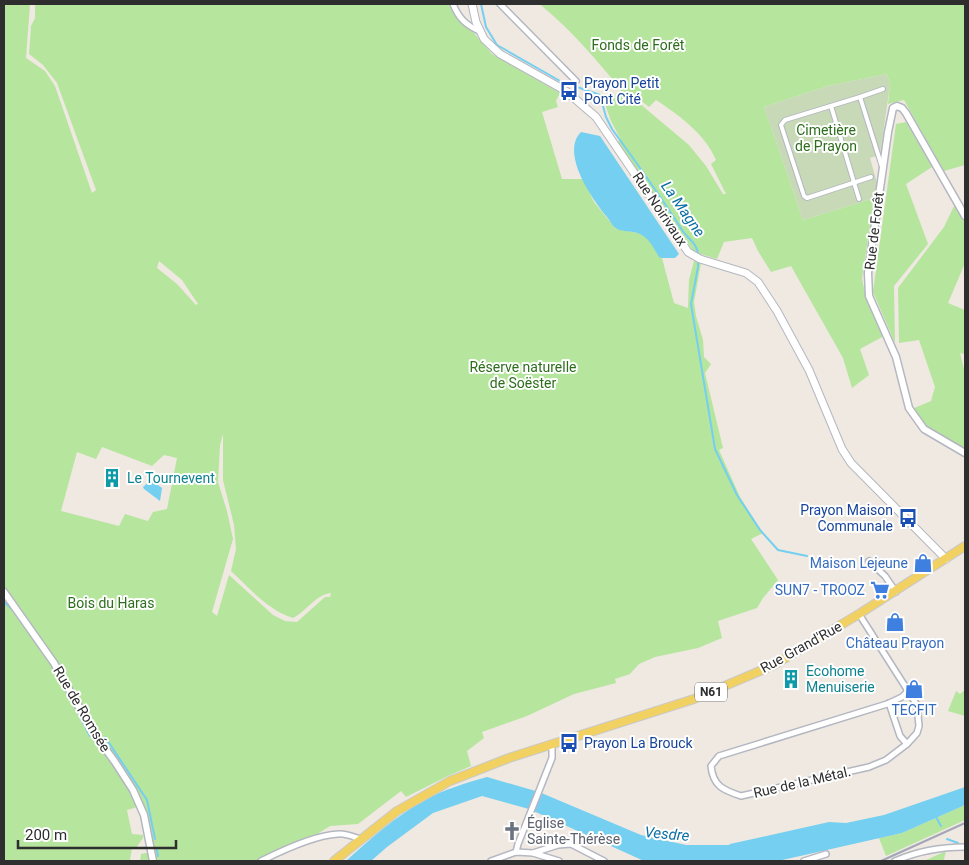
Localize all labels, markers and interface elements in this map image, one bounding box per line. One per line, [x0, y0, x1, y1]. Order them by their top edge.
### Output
park label: Fonds de Forêt [592, 37, 685, 53]
place label: Prayon Petit Pont Cité [584, 75, 660, 107]
bus stop icon: Prayon Petit Pont Cité [558, 80, 580, 102]
park label: Cimetière de Prayon [795, 122, 857, 154]
street label: Rue Noirivaux [629, 169, 691, 249]
water label: La Magne [657, 178, 709, 241]
street label: Rue de Forêt [861, 191, 887, 271]
park label: Réserve naturelle de Soëster [469, 359, 577, 391]
building icon: Le Tournevent [101, 467, 123, 489]
place label: Le Tournevent [127, 470, 215, 486]
place label: Prayon Maison Communale [800, 502, 893, 534]
bus stop icon: Prayon Maison Communale [897, 507, 919, 529]
shop icon: Maison Lejeune [912, 552, 934, 574]
place label: Maison Lejeune [810, 555, 908, 571]
supermarket icon: SUN7 - TROOZ [869, 579, 891, 601]
place label: SUN7 - TROOZ [775, 582, 865, 598]
park label: Bois du Haras [68, 595, 154, 611]
shop icon: Château Prayon [884, 611, 906, 633]
street label: Rue Grand'Rue [757, 618, 845, 676]
place label: Château Prayon [846, 635, 944, 651]
street label: Rue de Romsée [50, 663, 114, 755]
place label: Ecohome Menuiserie [806, 663, 875, 695]
building icon: Ecohome Menuiserie [780, 668, 802, 690]
shop icon: TECFIT [903, 678, 925, 700]
road number: N61 [695, 682, 727, 702]
place label: TECFIT [891, 702, 937, 718]
bus stop icon: Prayon La Brouck [558, 732, 580, 754]
place label: Prayon La Brouck [584, 735, 694, 751]
street label: Rue de la Métal. [752, 763, 852, 801]
place label: Église Sainte-Thérèse [527, 814, 620, 847]
scale bar [18, 818, 175, 850]
church icon: Église Sainte-Thérèse [501, 820, 523, 842]
water label: Vesdre [644, 823, 690, 845]
text: 200 m [25, 826, 67, 844]

